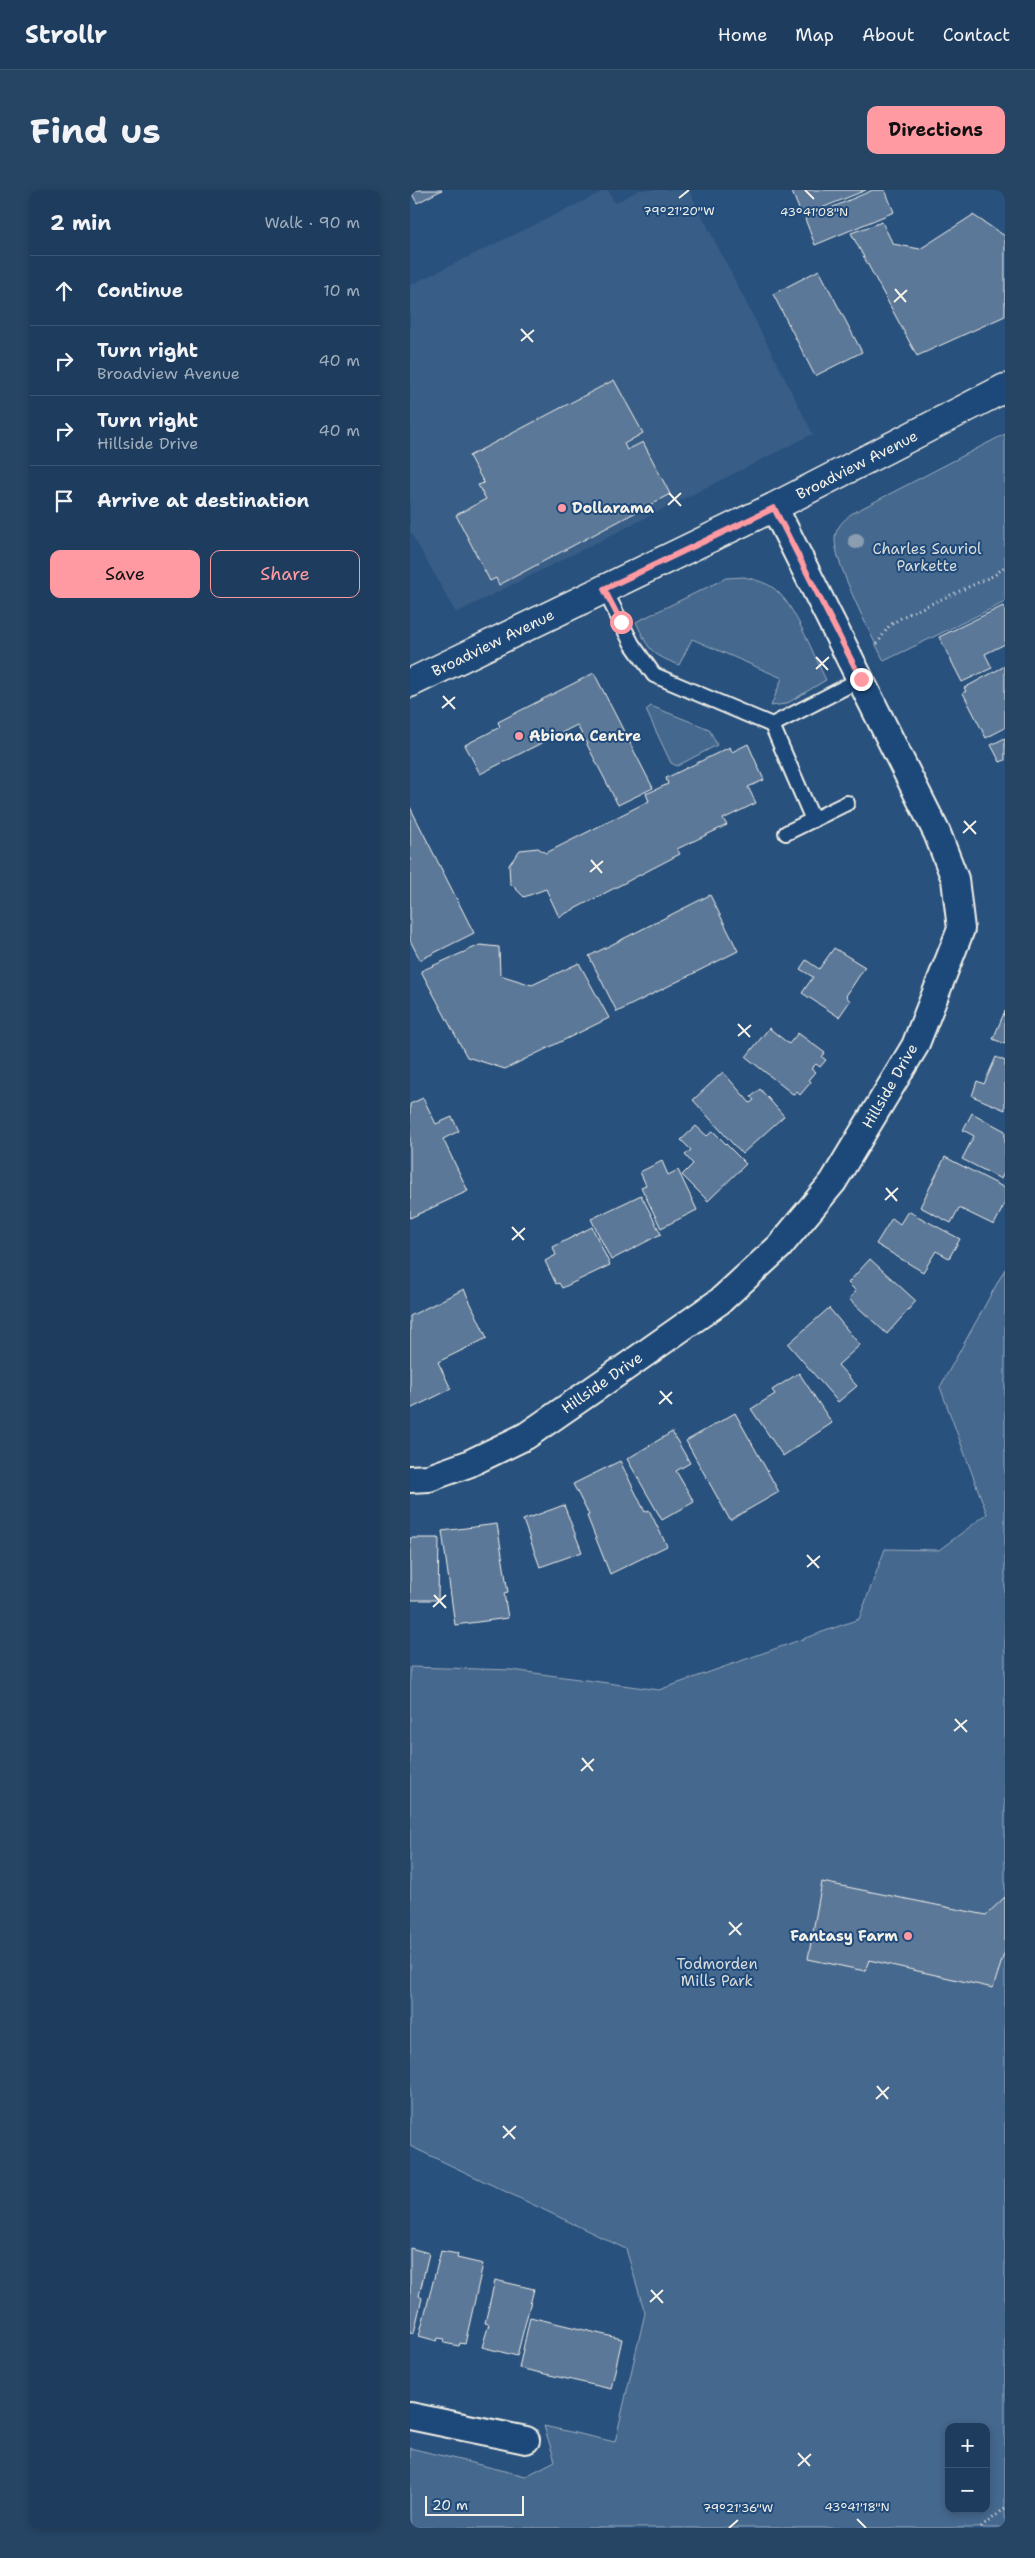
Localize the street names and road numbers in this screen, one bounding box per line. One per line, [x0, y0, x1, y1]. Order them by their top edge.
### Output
street label: Broadview Avenue [793, 426, 921, 504]
street label: Broadview Avenue [428, 605, 558, 681]
street label: Hillside Drive [858, 1040, 922, 1132]
street label: Hillside Drive [557, 1348, 647, 1418]

